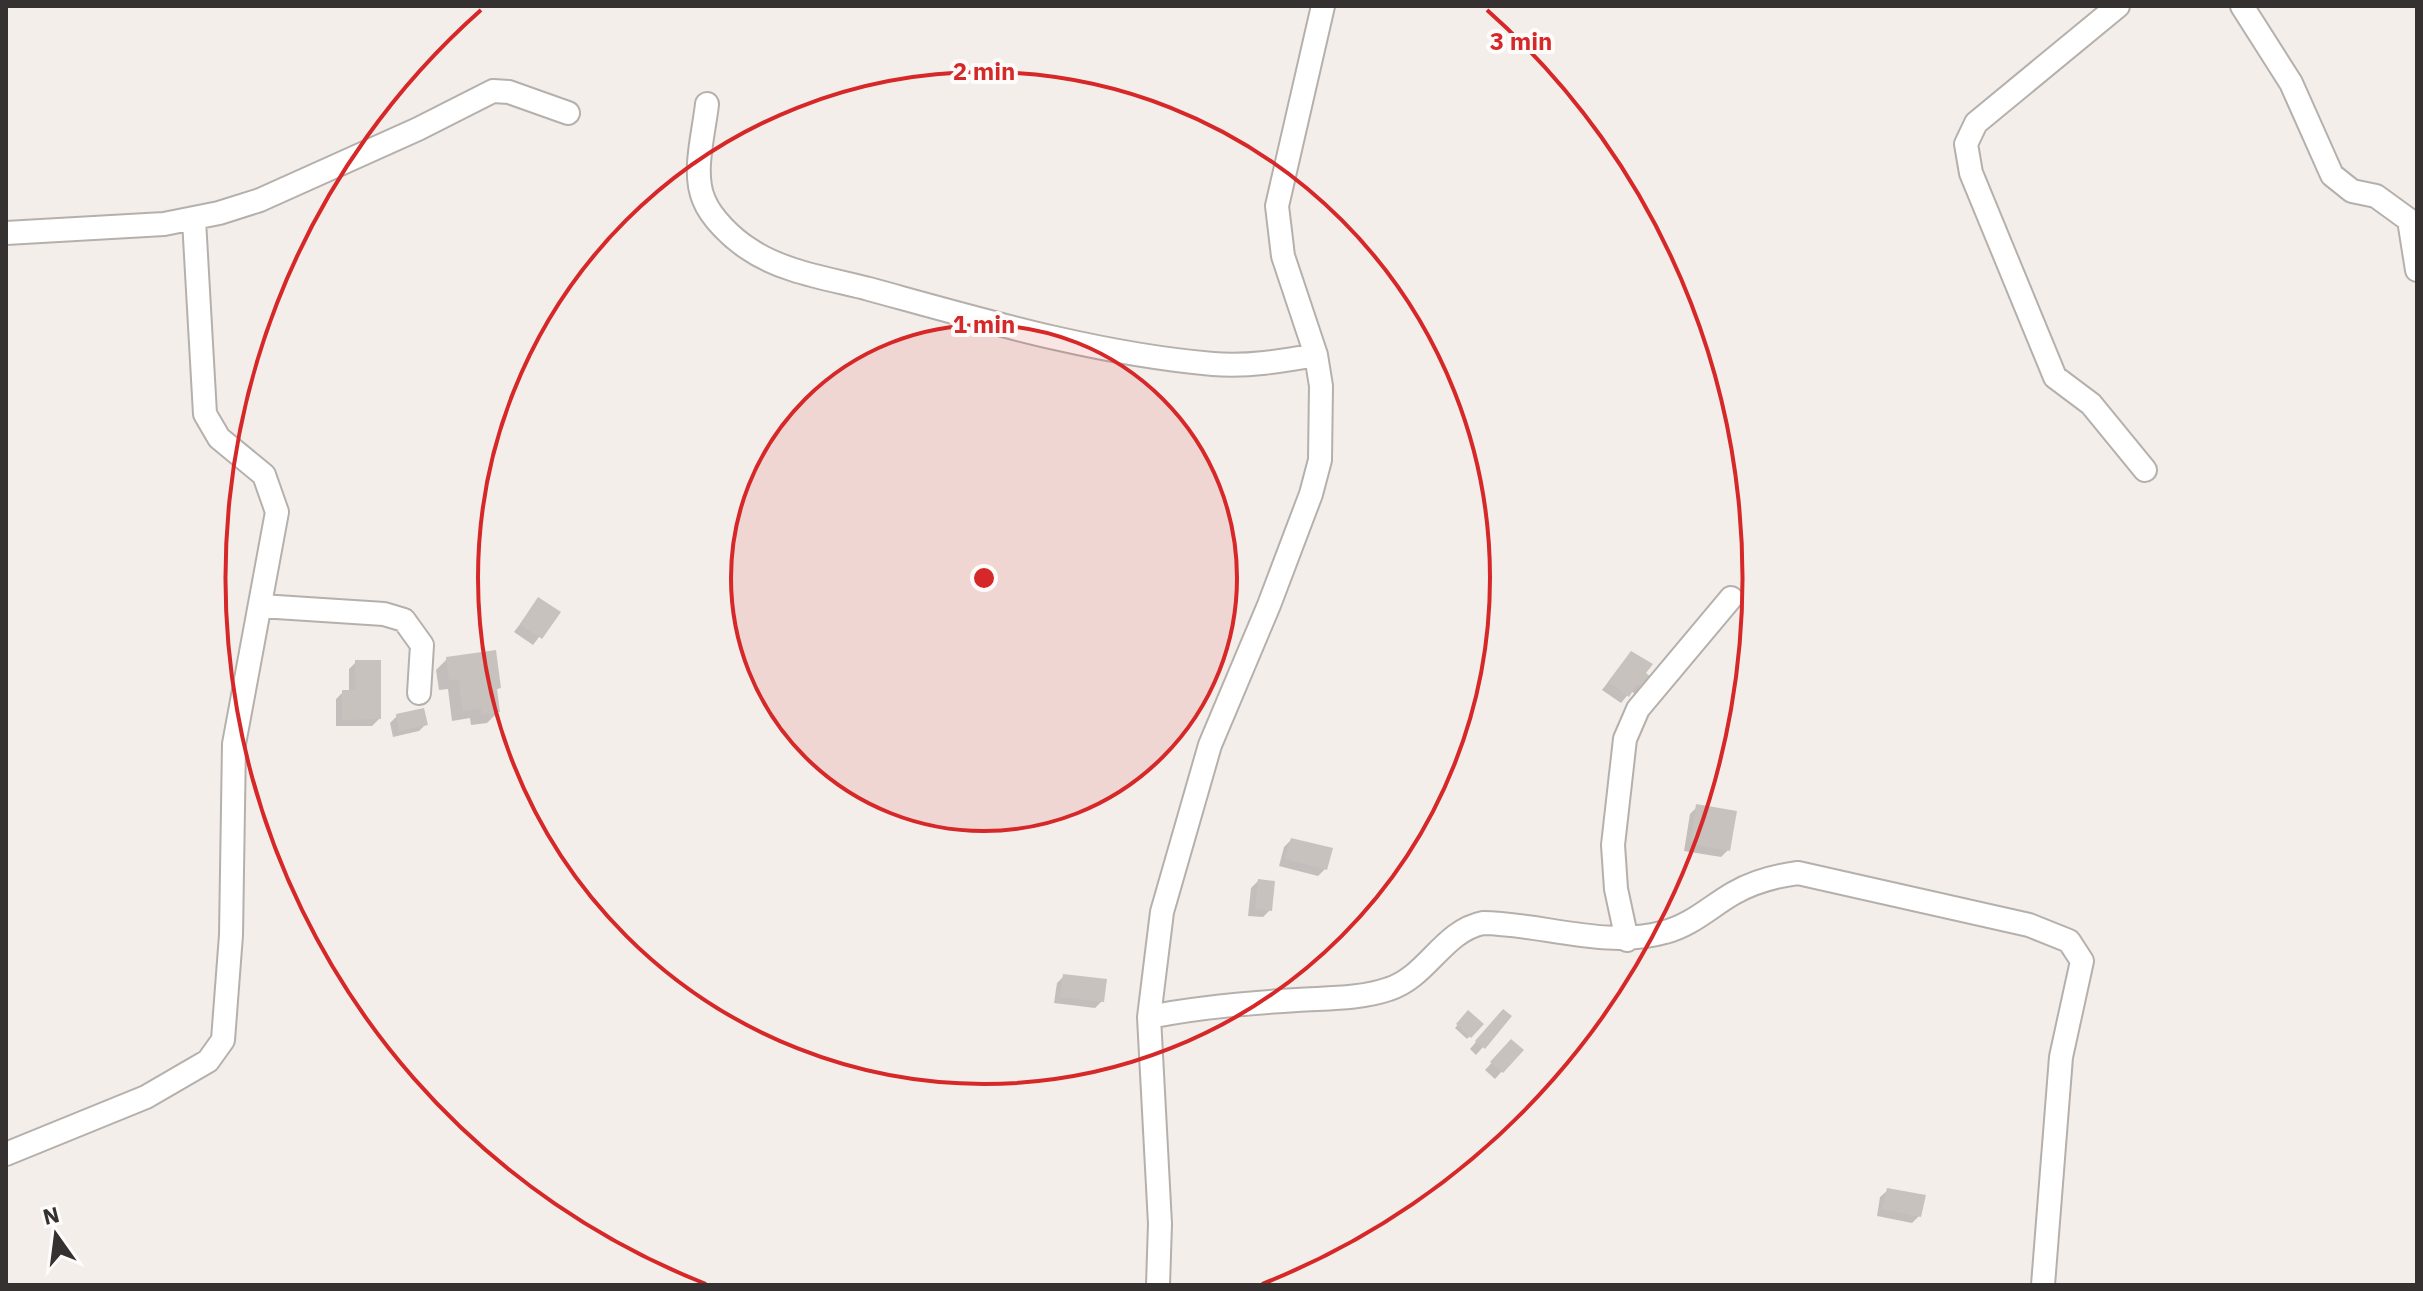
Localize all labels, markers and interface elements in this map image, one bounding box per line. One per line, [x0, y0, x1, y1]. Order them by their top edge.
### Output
text: 3 min [1490, 25, 1552, 57]
text: 2 min [953, 55, 1015, 87]
text: 1 min [953, 308, 1015, 340]
centre of rings [970, 564, 998, 592]
north arrow [16, 1195, 96, 1275]
text: N [40, 1199, 62, 1231]

